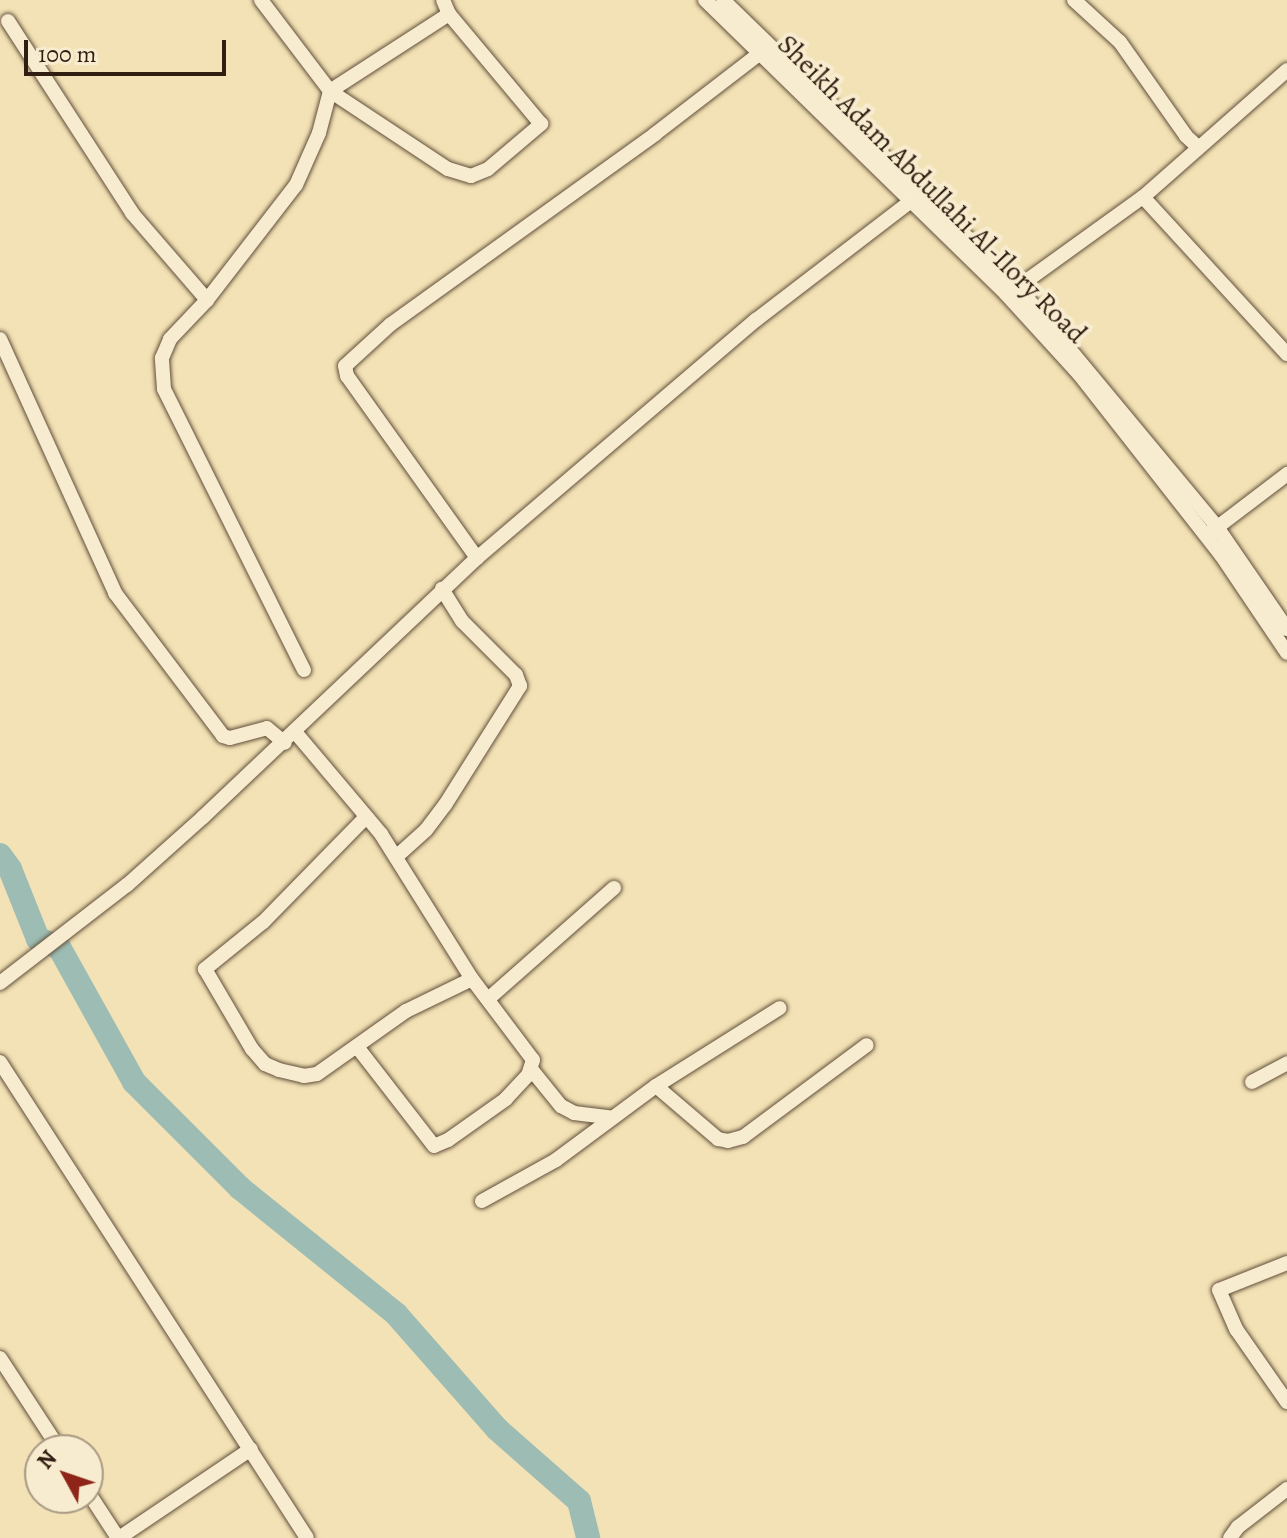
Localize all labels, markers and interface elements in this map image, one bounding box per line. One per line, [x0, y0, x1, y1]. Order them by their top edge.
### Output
scale bar [28, 24, 230, 74]
street label: Sheikh Adam Abdullahi Al-Ilory Road [770, 27, 1094, 351]
text: 100 m [38, 38, 97, 70]
north arrow [24, 1434, 104, 1514]
text: N [31, 1444, 64, 1476]

